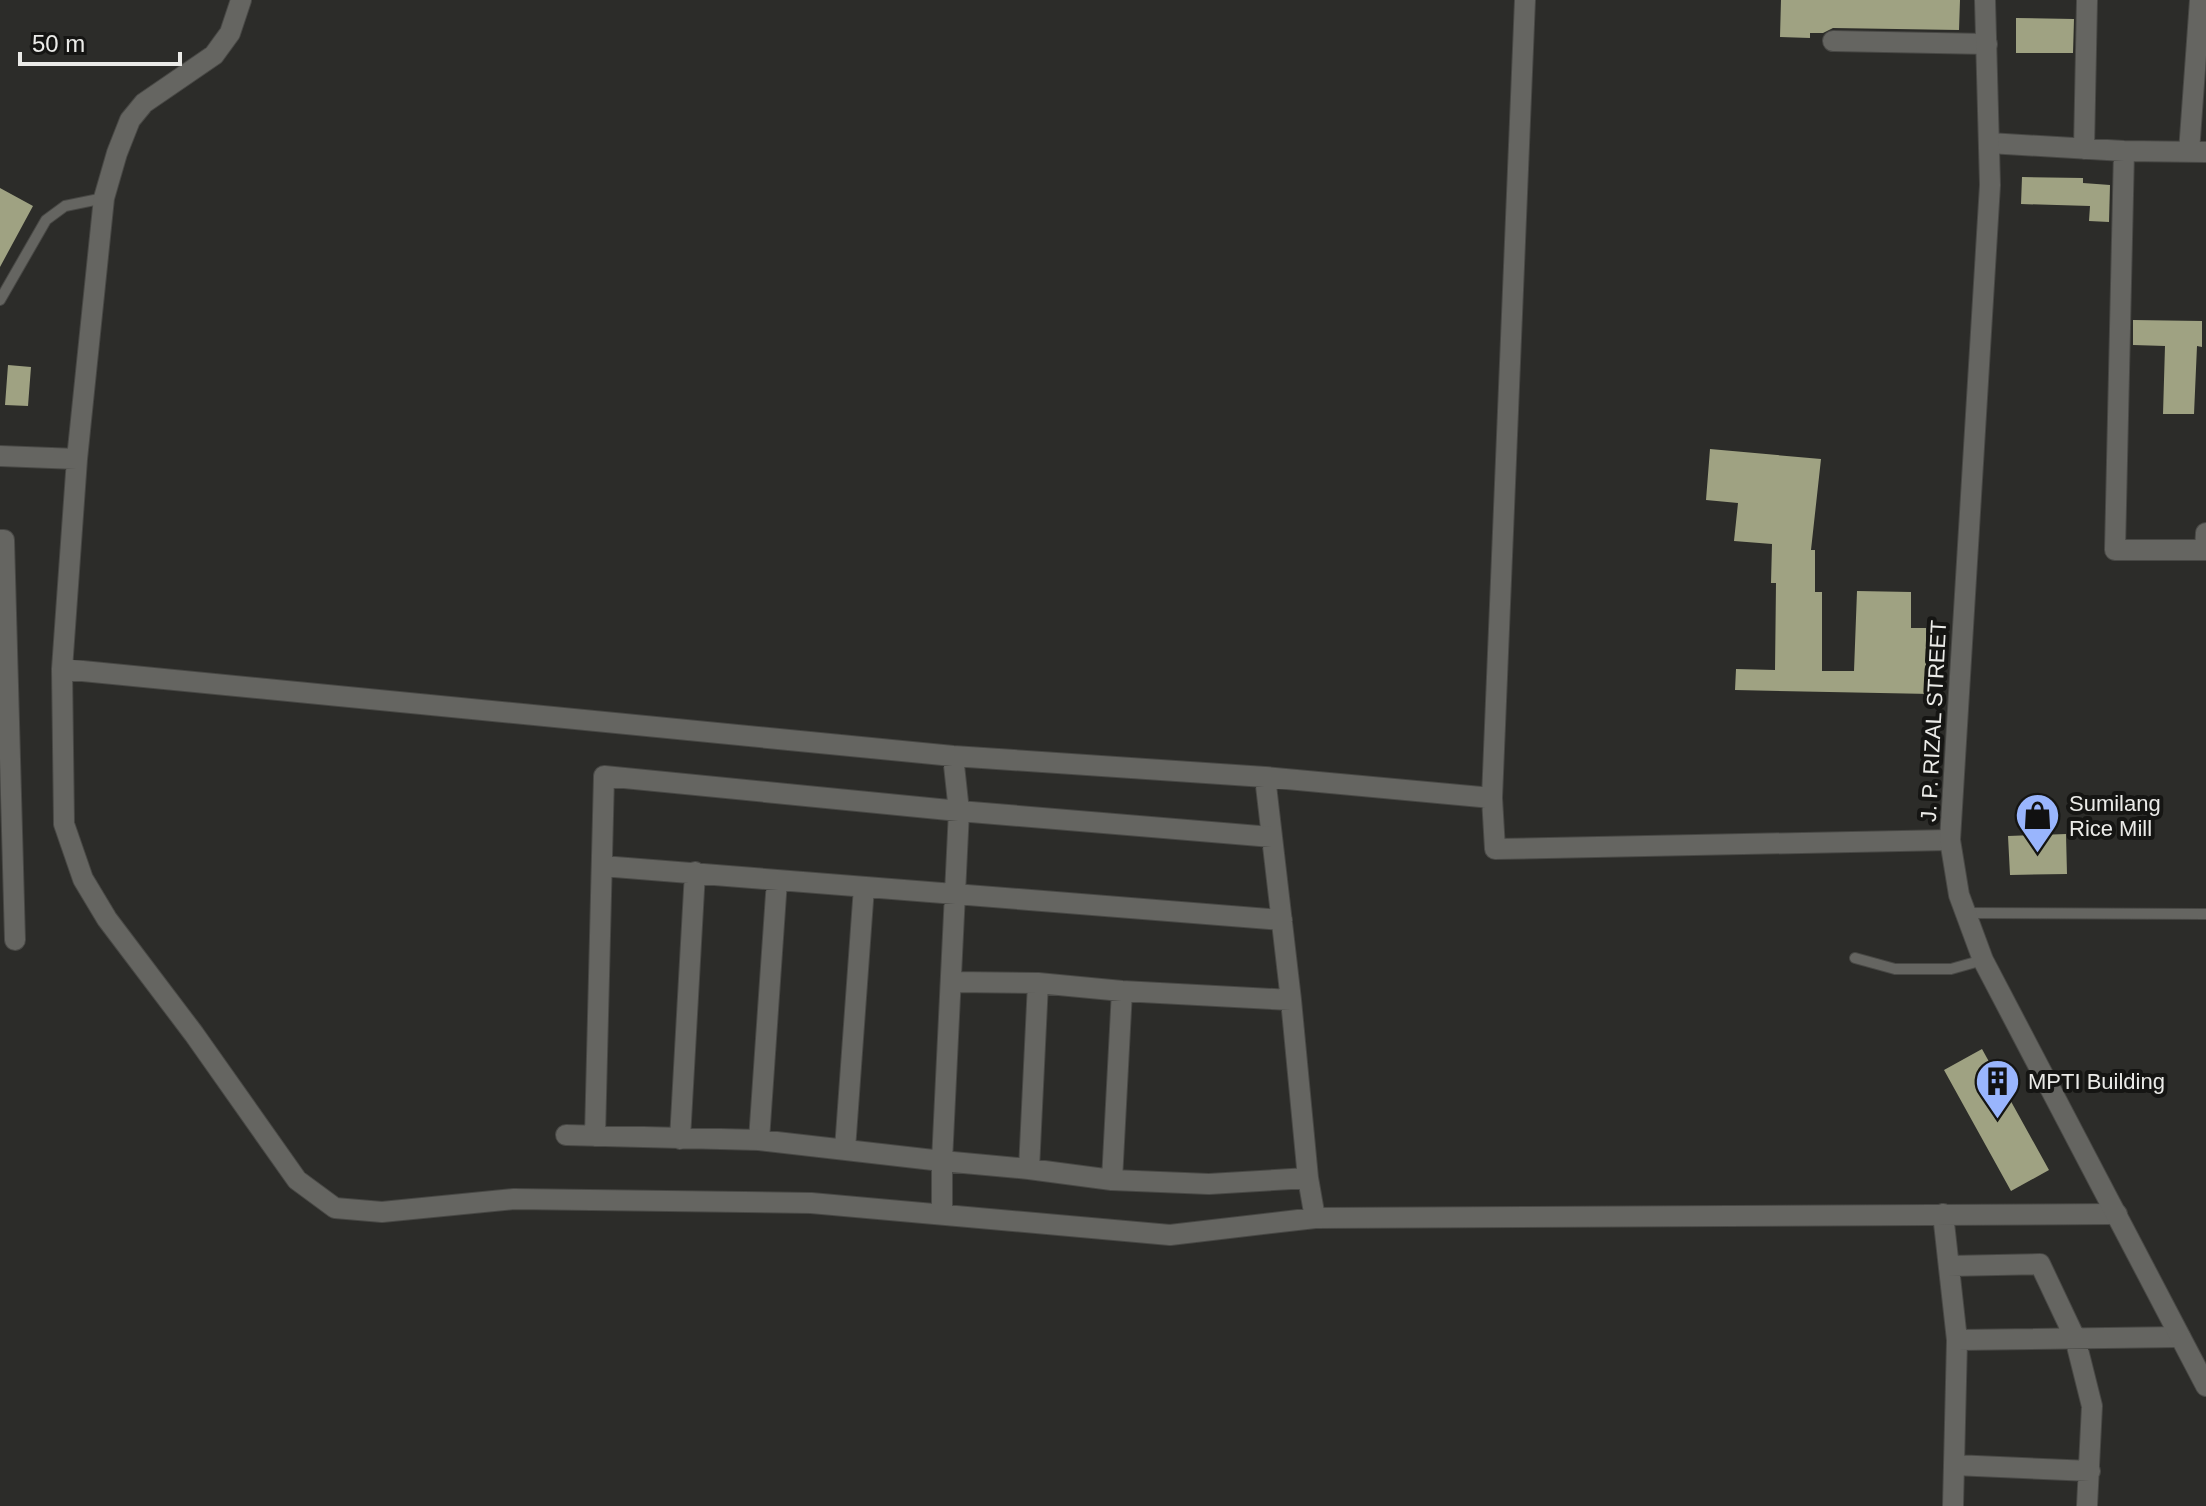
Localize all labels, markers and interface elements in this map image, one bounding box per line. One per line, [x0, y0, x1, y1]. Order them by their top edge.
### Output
scale bar [20, 16, 180, 66]
text: 50 m [32, 30, 85, 57]
street label: J. P. RIZAL STREET [1916, 620, 1951, 822]
place label: Sumilang Rice Mill [2069, 791, 2161, 841]
shop icon: Sumilang Rice Mill [2014, 792, 2062, 855]
building icon: MPTI Building [1973, 1057, 2021, 1120]
place label: MPTI Building [2028, 1069, 2165, 1094]

